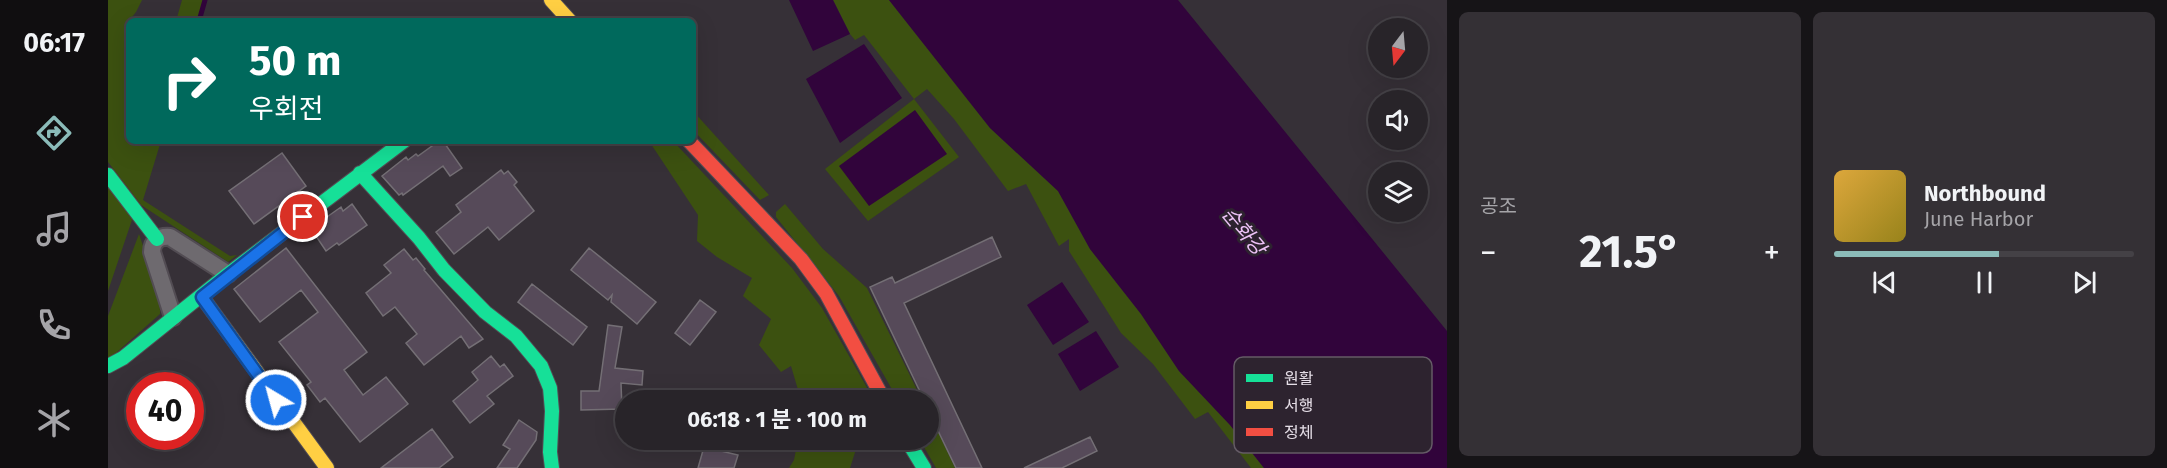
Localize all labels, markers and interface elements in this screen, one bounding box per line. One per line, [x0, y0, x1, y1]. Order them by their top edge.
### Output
north arrow [1368, 18, 1428, 78]
map controls [1368, 18, 1428, 222]
text: 06:17 [23, 27, 85, 59]
text: 50 m [249, 36, 342, 86]
icon: right [150, 42, 228, 120]
button: sound [1368, 90, 1428, 150]
text: 우회전 [249, 93, 324, 125]
icon: directions [33, 112, 75, 154]
button: layers [1368, 162, 1428, 222]
text: Northbound [1924, 180, 2046, 207]
pin [277, 191, 328, 242]
text: 공조 [1480, 194, 1517, 218]
icon: arrive [286, 200, 319, 233]
water label: 순화강 [1217, 202, 1273, 262]
text: June Harbor [1924, 207, 2033, 231]
icon: music [33, 208, 75, 250]
text: 21.5° [1579, 225, 1681, 279]
text: − [1480, 233, 1497, 273]
text: + [1764, 233, 1780, 273]
icon: previous [1868, 266, 1901, 299]
icon: pause [1968, 266, 2001, 299]
icon: next [2068, 266, 2101, 299]
icon: phone [33, 304, 75, 346]
legend [1234, 357, 1432, 453]
position arrow [244, 368, 308, 432]
text: 원활 [1284, 369, 1314, 388]
speed limit sign: 40 [126, 372, 204, 450]
text: 서행 [1284, 396, 1313, 415]
icon: climate [33, 399, 75, 441]
text: 06:18 · 1 분 · 100 m [687, 406, 867, 433]
text: 정체 [1284, 423, 1313, 442]

